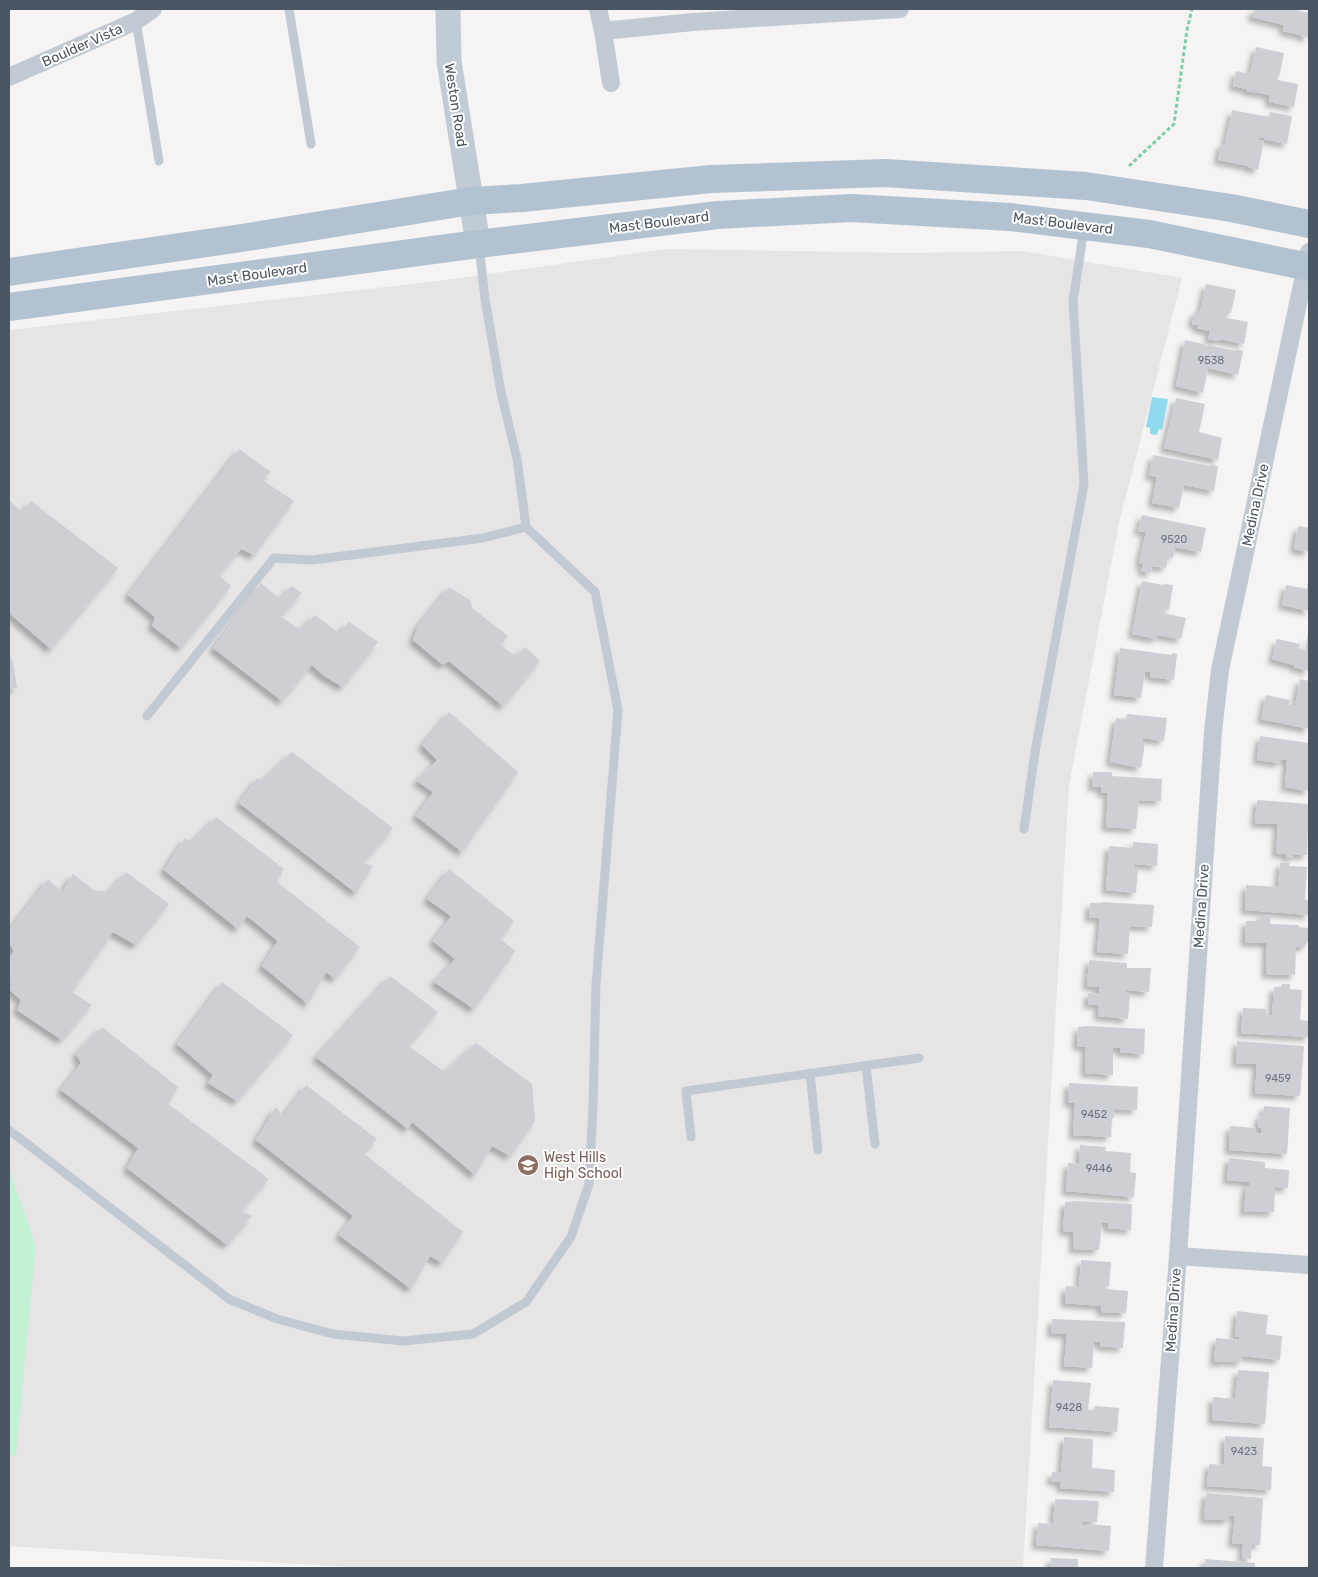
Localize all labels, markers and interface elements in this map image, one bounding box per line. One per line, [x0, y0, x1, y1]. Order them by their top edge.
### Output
street label: Boulder Vista [39, 20, 125, 71]
street label: Weston Road [441, 62, 471, 148]
street label: Mast Boulevard [608, 208, 710, 237]
street label: Mast Boulevard [1012, 209, 1114, 238]
street label: Mast Boulevard [206, 259, 308, 290]
house number: 9538 [1198, 354, 1224, 367]
street label: Medina Drive [1238, 462, 1273, 548]
house number: 9520 [1161, 533, 1187, 546]
street label: Medina Drive [1190, 863, 1213, 949]
house number: 9459 [1265, 1072, 1291, 1085]
house number: 9452 [1081, 1108, 1107, 1121]
place label: West Hills High School [544, 1149, 622, 1182]
school or university icon: West Hills High School [516, 1153, 540, 1177]
house number: 9446 [1086, 1162, 1113, 1175]
street label: Medina Drive [1162, 1267, 1185, 1353]
house number: 9428 [1056, 1401, 1082, 1414]
house number: 9423 [1231, 1445, 1258, 1458]

